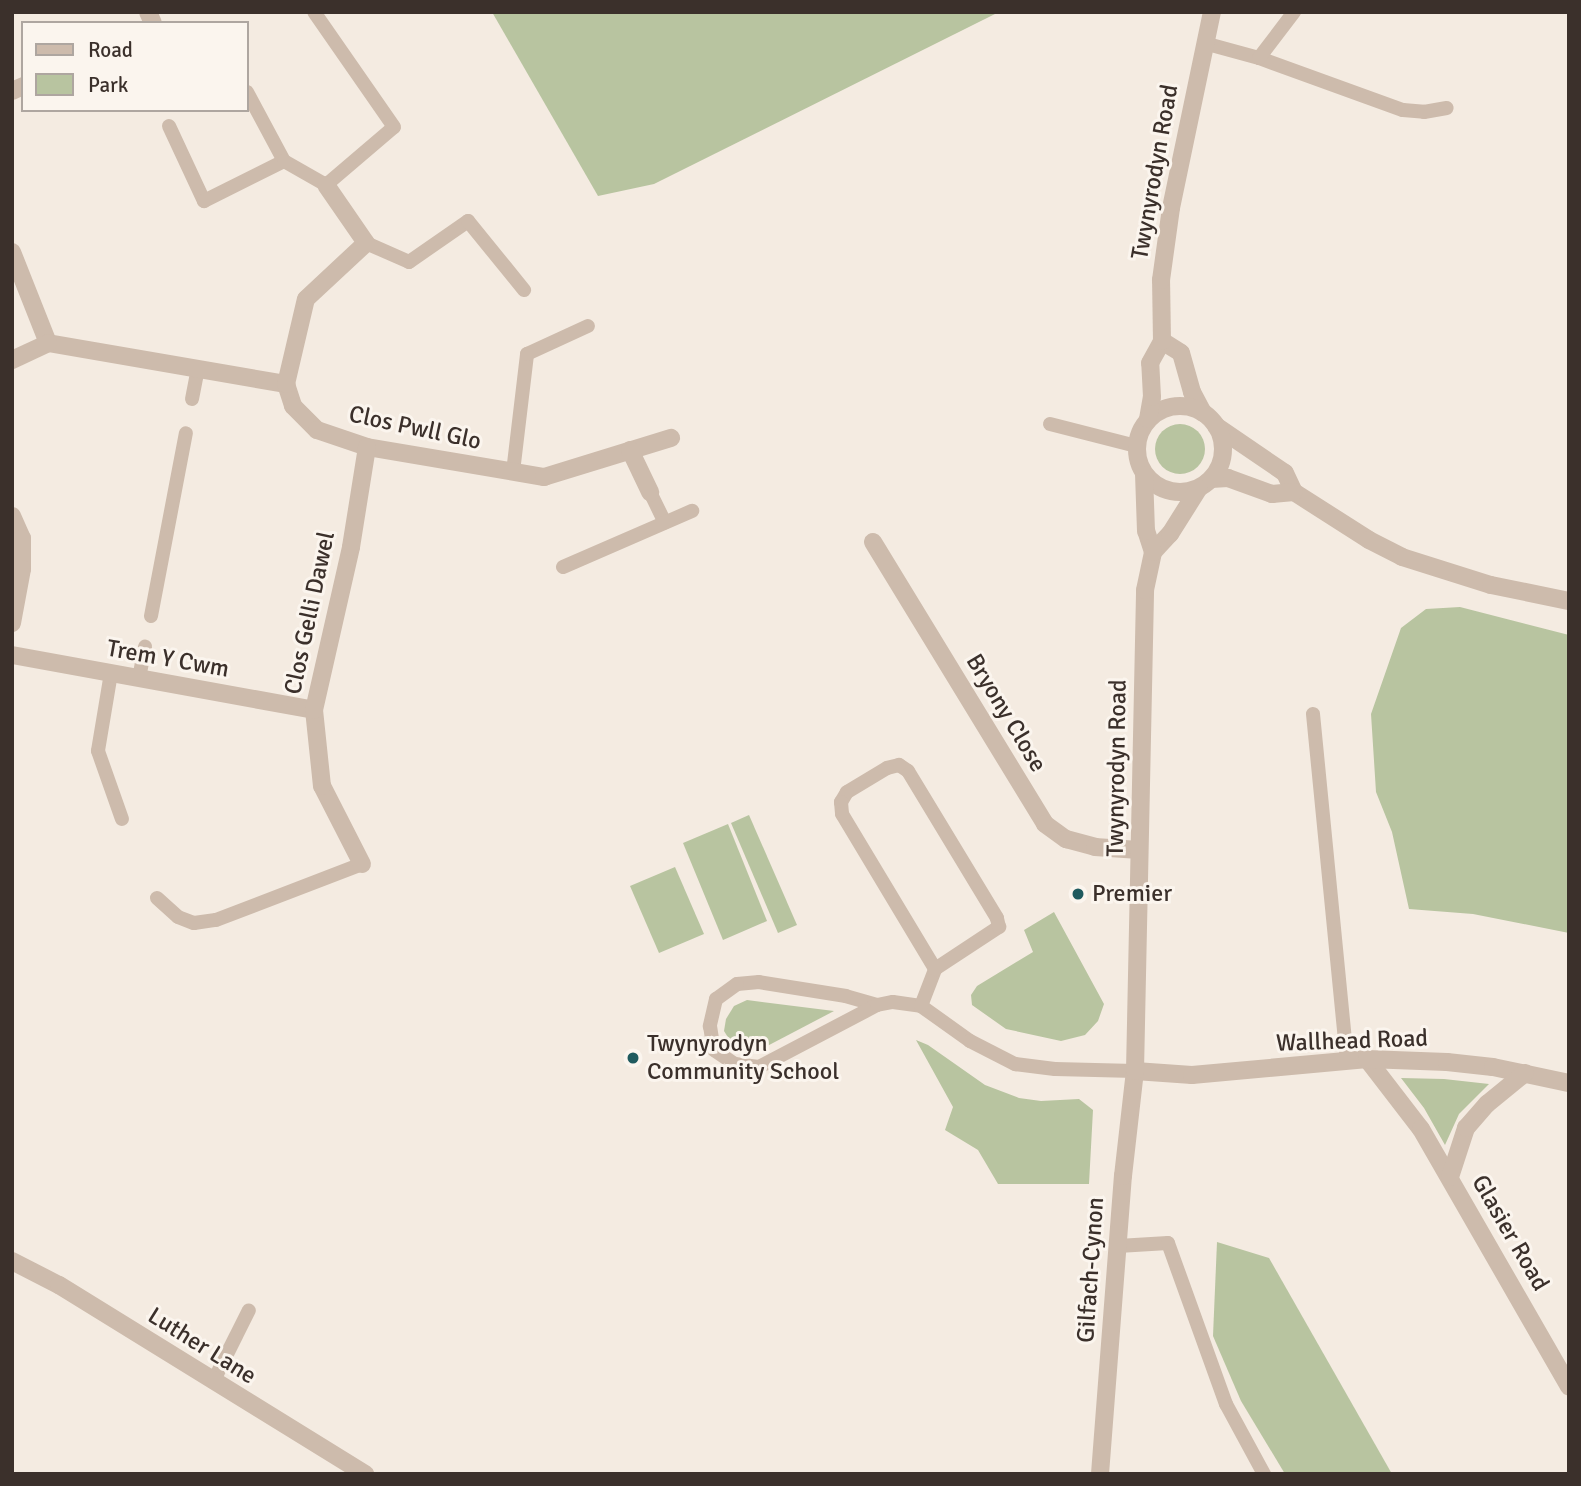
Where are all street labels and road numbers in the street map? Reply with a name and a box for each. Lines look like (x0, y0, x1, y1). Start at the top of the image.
street label: Twynyrodyn Road (1125, 82, 1185, 262)
street label: Clos Pwll Glo (346, 400, 484, 456)
street label: Clos Gelli Dawel (279, 529, 341, 697)
street label: Trem Y Cwm (105, 634, 231, 684)
street label: Bryony Close (960, 649, 1052, 777)
street label: Twynyrodyn Road (1101, 679, 1133, 857)
street label: Wallhead Road (1276, 1024, 1428, 1058)
street label: Glasier Road (1465, 1170, 1555, 1296)
street label: Gilfach-Cynon (1072, 1196, 1110, 1344)
street label: Luther Lane (143, 1301, 261, 1391)

